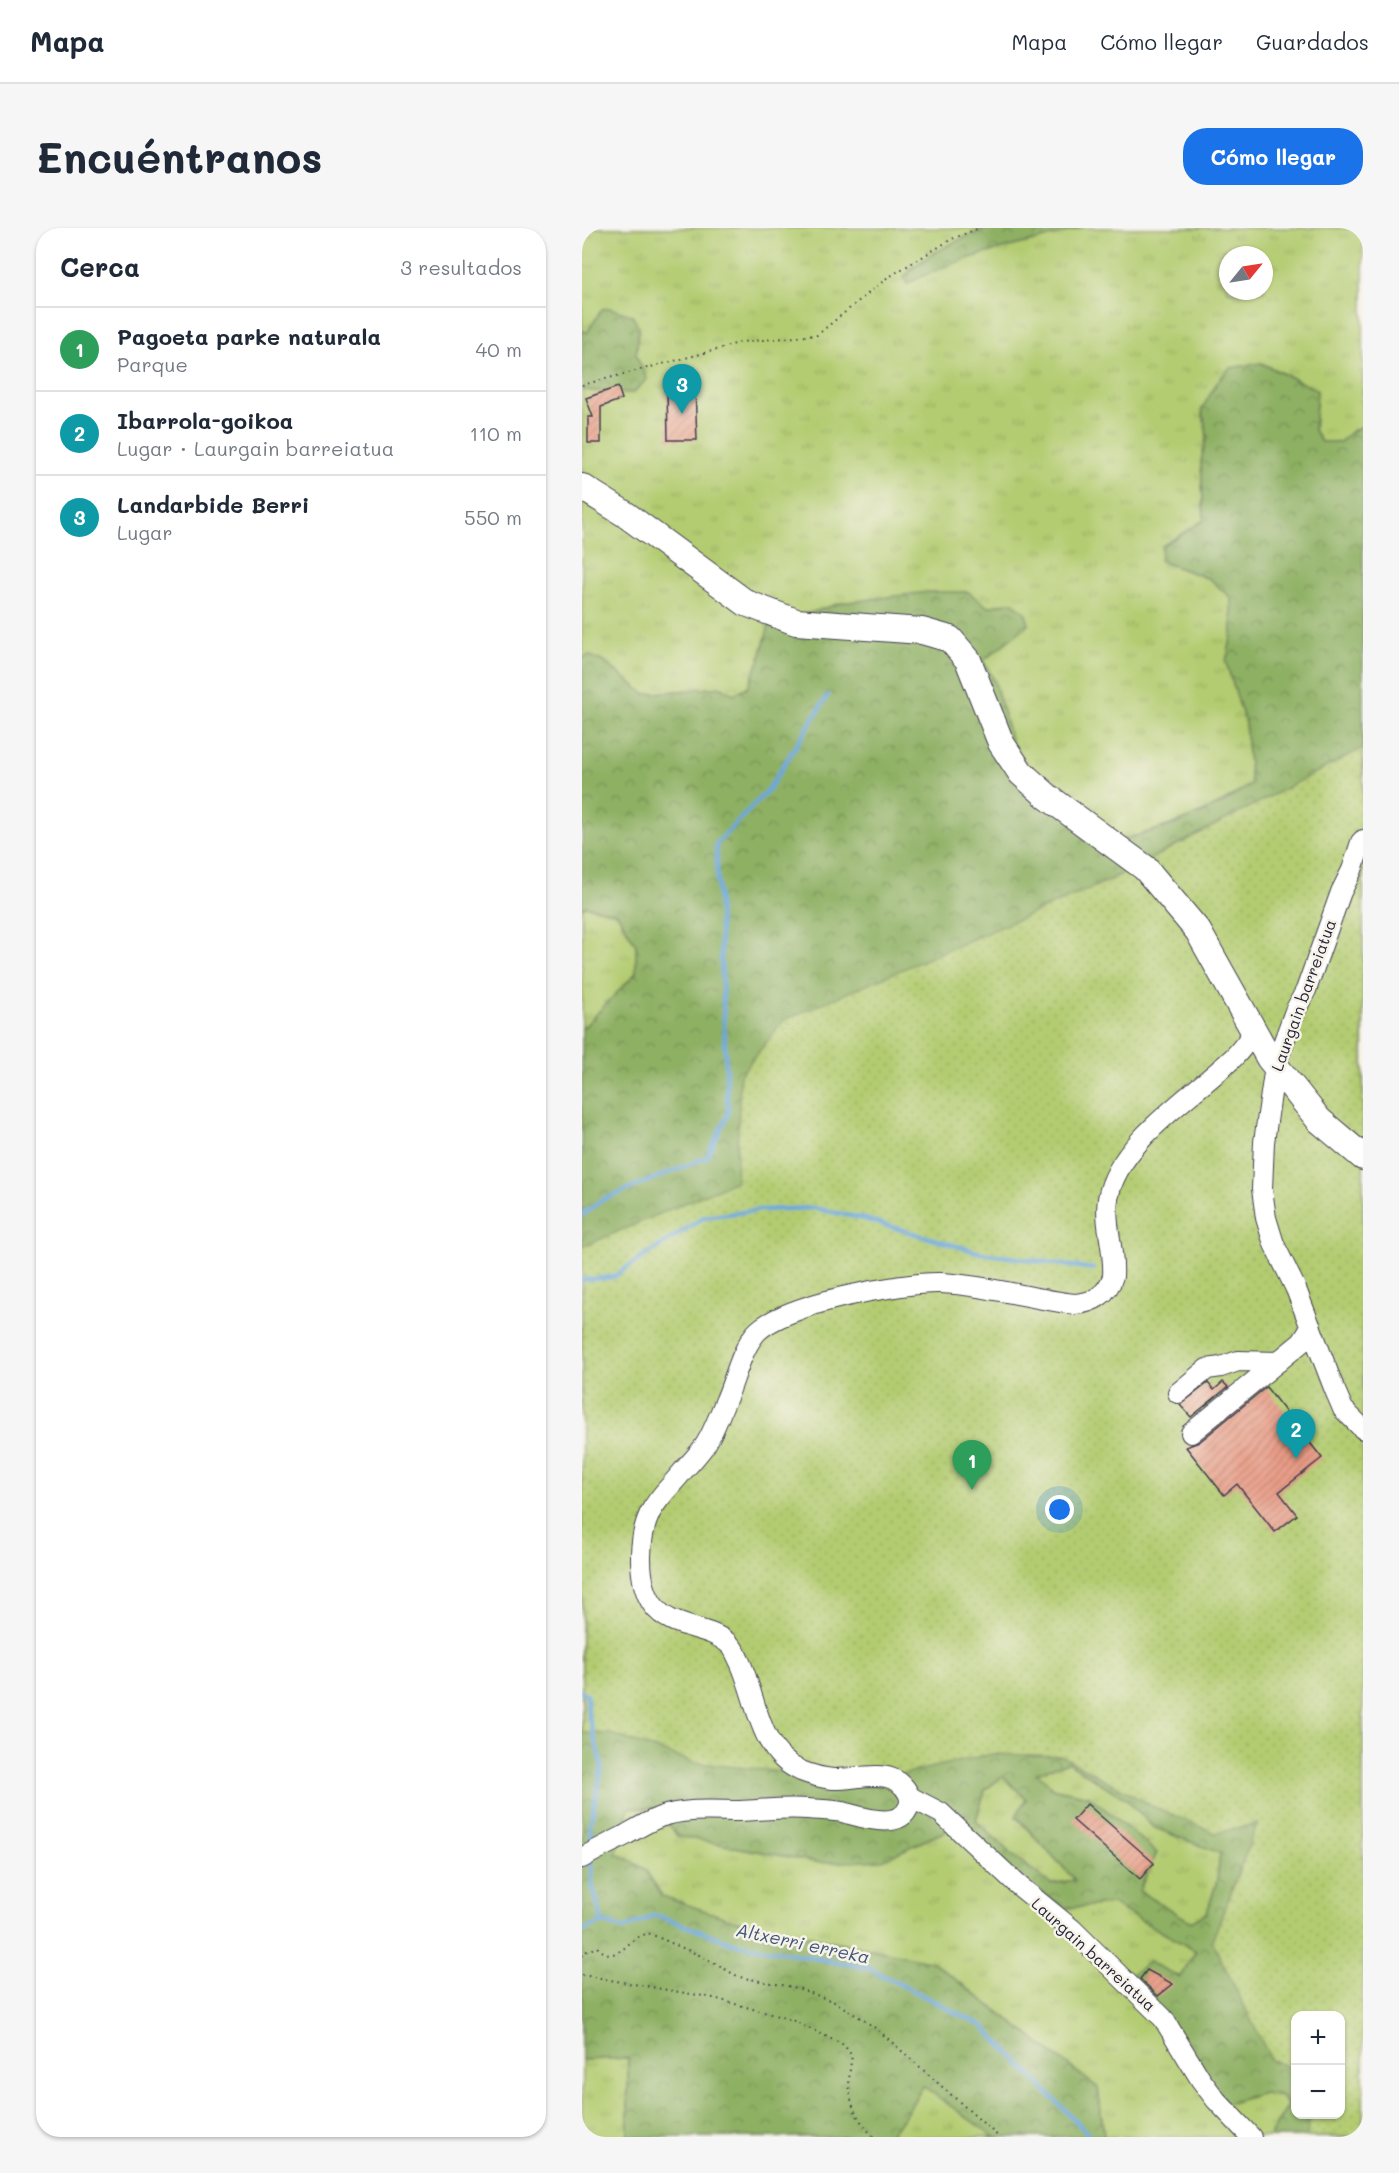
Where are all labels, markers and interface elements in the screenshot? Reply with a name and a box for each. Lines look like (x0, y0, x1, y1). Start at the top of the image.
text: Mapa (30, 23, 105, 59)
text: Mapa (1011, 28, 1067, 55)
text: Cómo llegar (1100, 28, 1223, 55)
text: Guardados (1256, 28, 1369, 55)
button: Cómo llegar (1183, 128, 1363, 185)
text: Encuéntranos (36, 129, 322, 184)
north arrow (1219, 246, 1273, 300)
text: Cerca (60, 250, 140, 284)
text: 3 resultados (400, 254, 522, 280)
text: Pagoeta parke naturala (117, 322, 381, 351)
text: 1 (75, 336, 84, 362)
text: 40 m (476, 336, 522, 362)
text: Parque (117, 351, 188, 377)
pin: 3 (662, 364, 702, 414)
text: Ibarrola-goikoa (117, 406, 293, 435)
text: 2 (74, 420, 85, 446)
text: 110 m (469, 420, 522, 446)
text: Lugar · Laurgain barreiatua (117, 435, 394, 461)
text: Landarbide Berri (117, 490, 309, 519)
text: 3 (74, 504, 86, 530)
text: 550 m (464, 504, 522, 530)
text: Lugar (117, 519, 173, 545)
street label: Laurgain barreiatua (1266, 916, 1340, 1074)
pin: 2 (1276, 1410, 1316, 1459)
pin: 1 (952, 1440, 992, 1490)
your location (1045, 1495, 1074, 1524)
street label: Laurgain barreiatua (1027, 1893, 1161, 2015)
water label: Altxerri erreka (734, 1917, 872, 1969)
map controls (1291, 2011, 1345, 2119)
button: + (1291, 2011, 1345, 2065)
button: − (1291, 2065, 1345, 2119)

